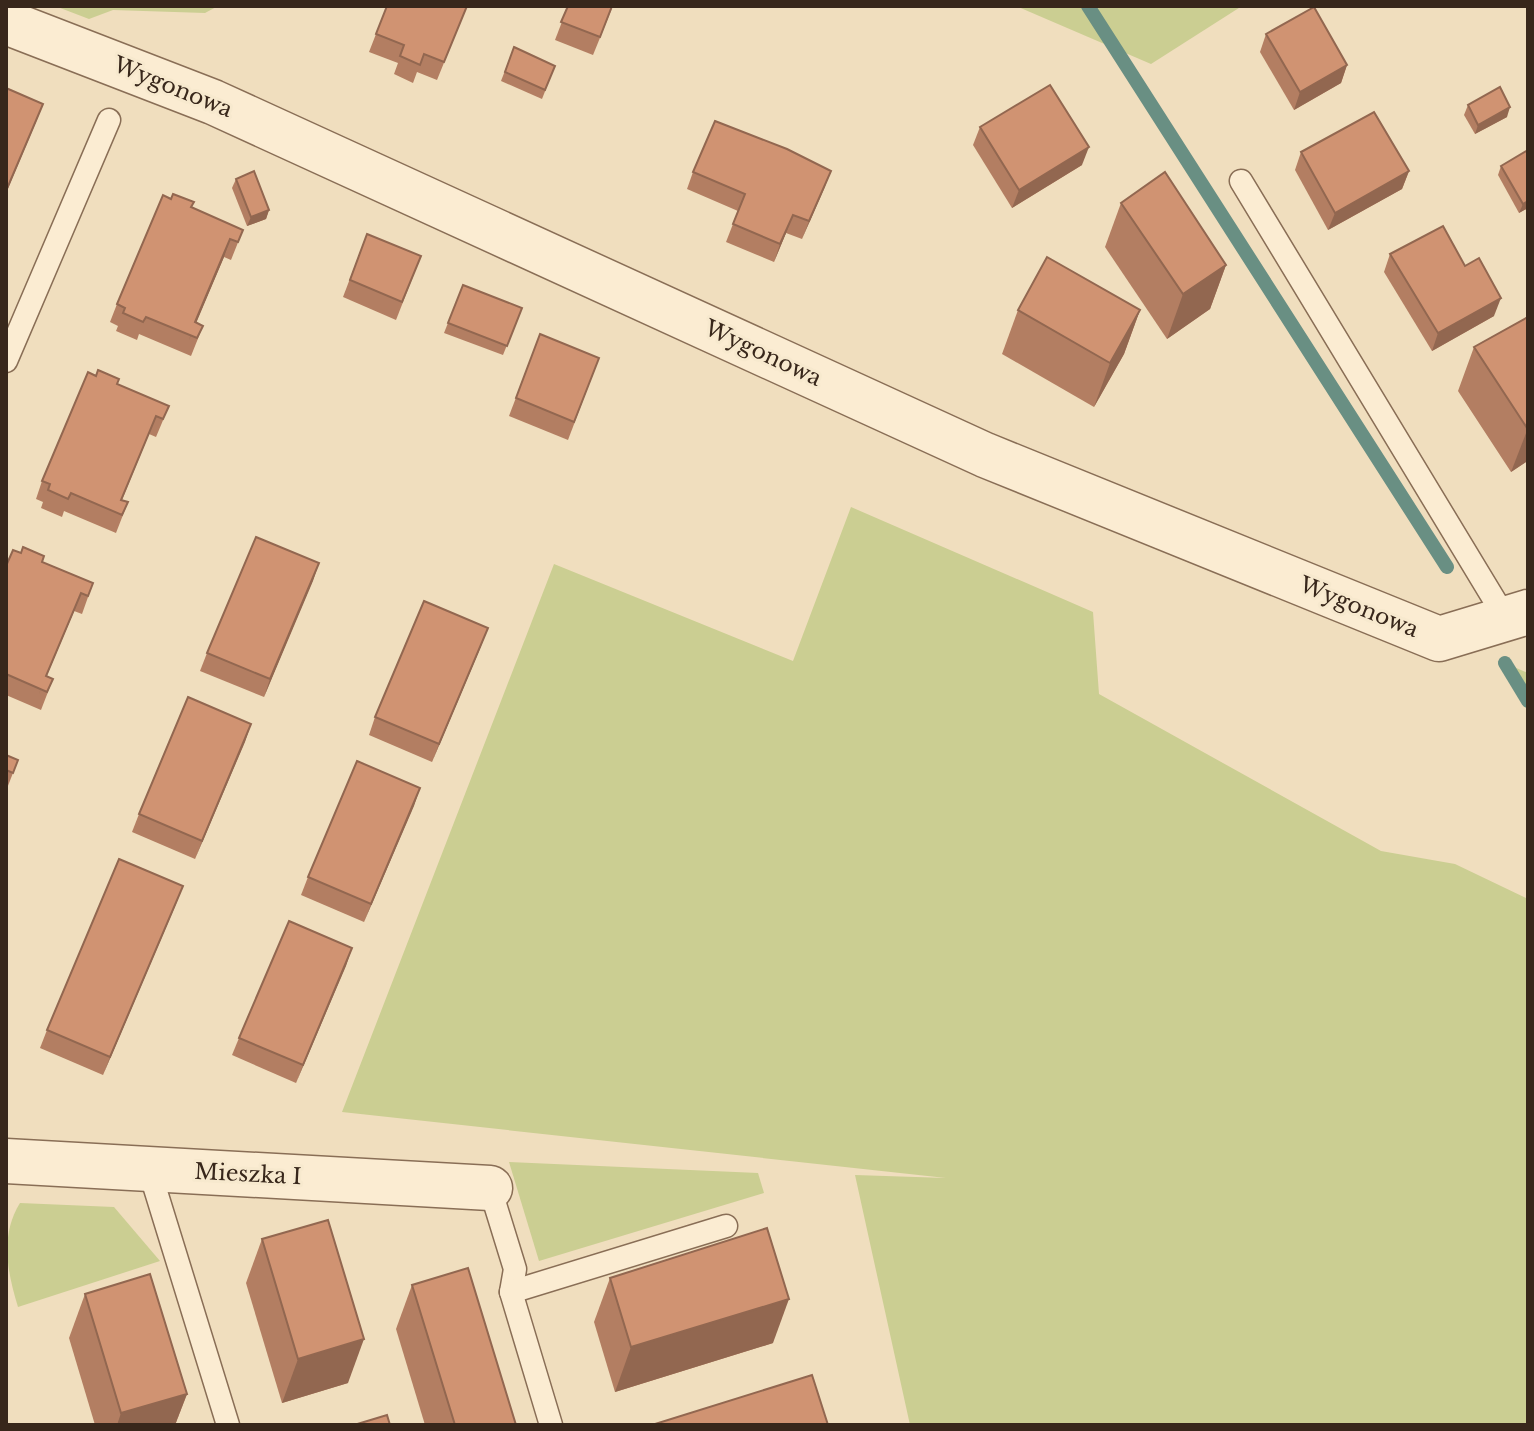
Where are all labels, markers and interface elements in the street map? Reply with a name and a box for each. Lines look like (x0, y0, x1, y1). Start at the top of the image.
street label: Wygonowa (109, 50, 237, 123)
street label: Wygonowa (699, 314, 827, 392)
street label: Wygonowa (1295, 570, 1423, 643)
street label: Mieszka I (194, 1158, 302, 1190)

